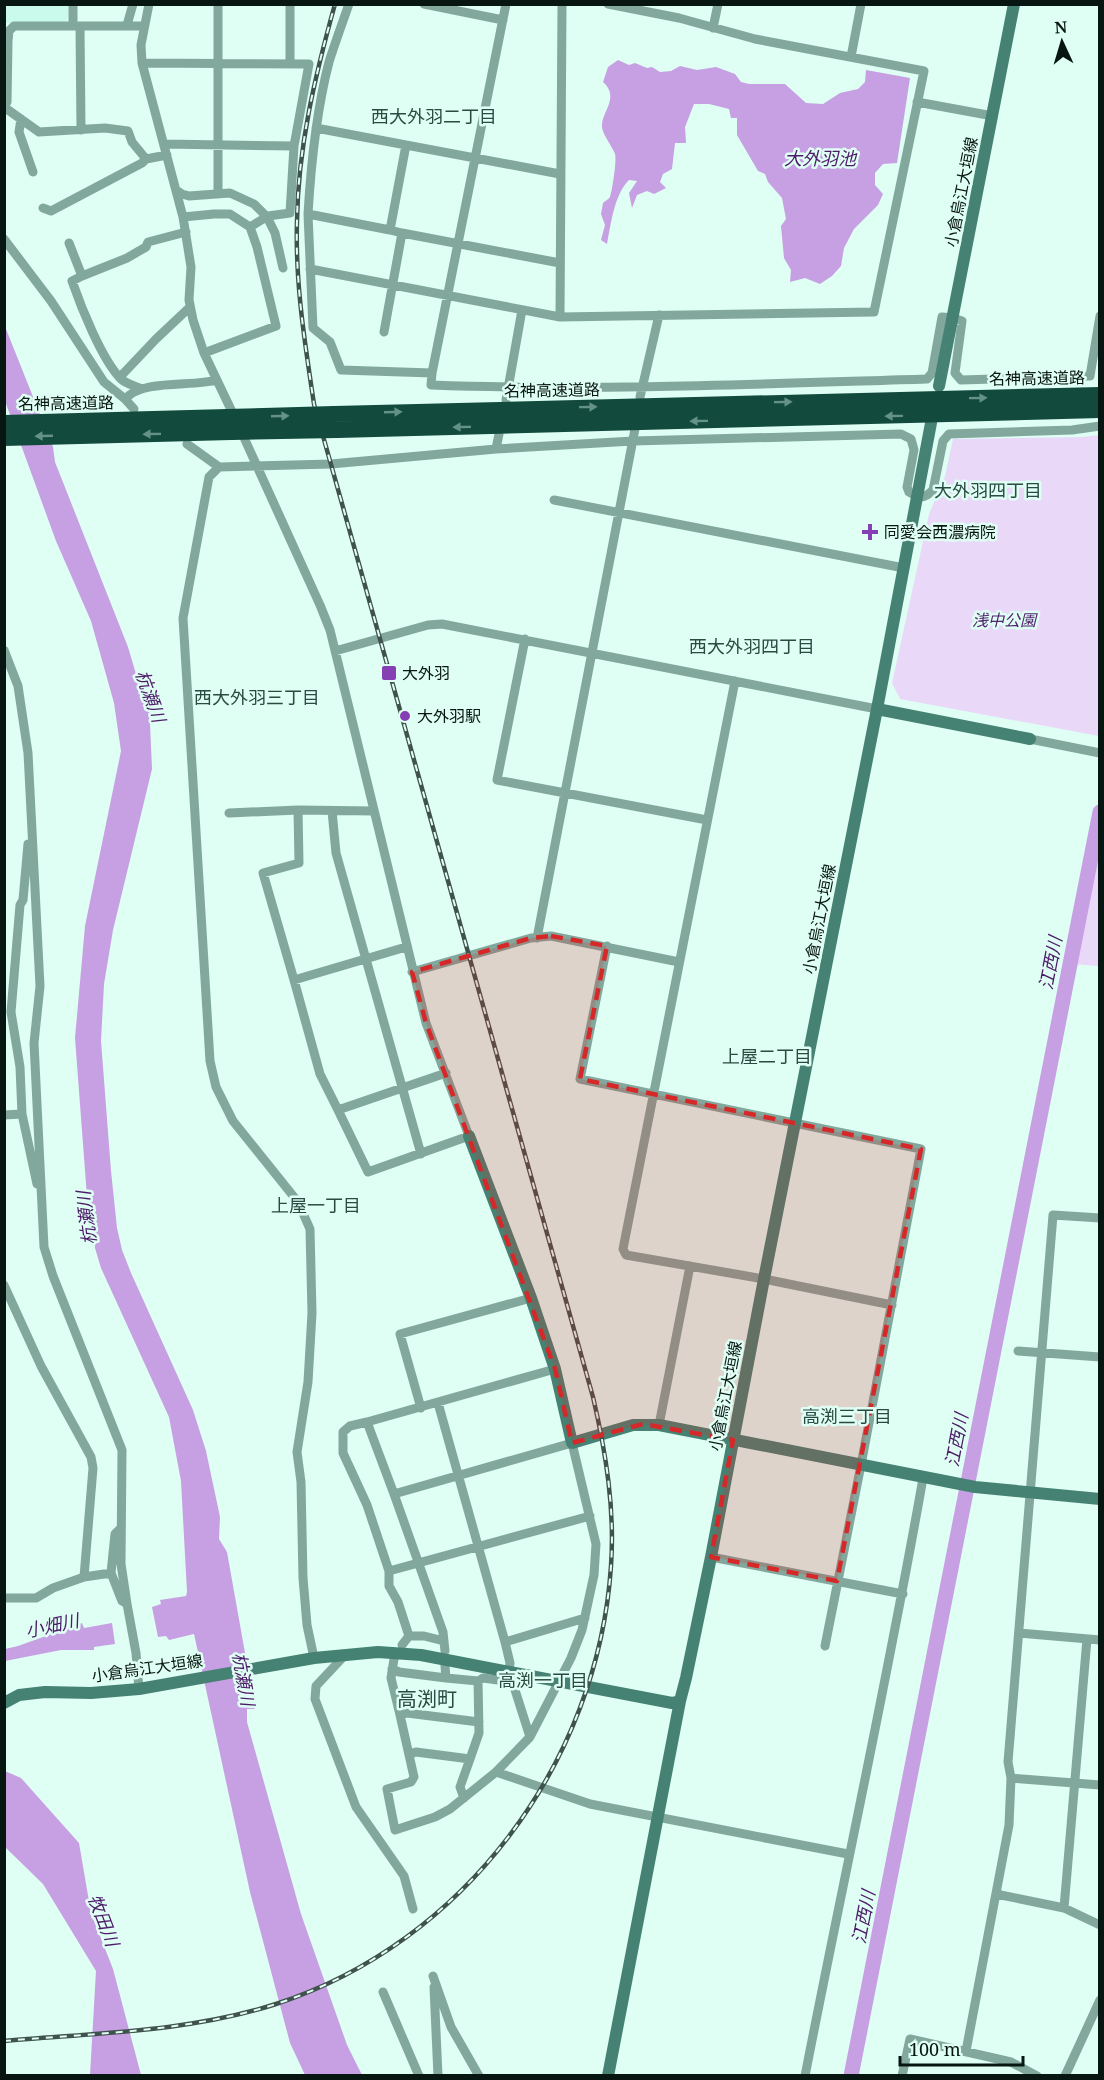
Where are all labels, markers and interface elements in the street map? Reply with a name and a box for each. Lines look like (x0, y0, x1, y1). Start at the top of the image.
north arrow (1032, 12, 1092, 72)
text: N (1054, 16, 1068, 38)
district label: 西大外羽二丁目 (371, 104, 497, 128)
street label: 小倉烏江大垣線 (940, 135, 982, 249)
water label: 大外羽池 (784, 146, 858, 170)
street label: 名神高速道路 (989, 366, 1085, 390)
street label: 名神高速道路 (504, 378, 600, 402)
street label: 名神高速道路 (18, 391, 114, 415)
one-way arrow (968, 393, 987, 403)
one-way arrow (773, 398, 792, 407)
one-way arrow (578, 402, 597, 412)
one-way arrow (383, 408, 402, 417)
one-way arrow (271, 411, 290, 420)
one-way arrow (885, 411, 904, 420)
one-way arrow (690, 416, 709, 425)
one-way arrow (453, 422, 472, 431)
one-way arrow (142, 429, 161, 438)
one-way arrow (35, 432, 54, 441)
district label: 大外羽四丁目 (934, 478, 1042, 502)
place label: 同愛会西濃病院 (884, 521, 996, 543)
marker: 同愛会西濃病院 (861, 523, 879, 541)
park label: 浅中公園 (972, 609, 1038, 631)
district label: 西大外羽四丁目 (689, 634, 815, 658)
place label: 大外羽 (402, 662, 450, 684)
marker: 大外羽 (380, 664, 398, 682)
water label: 杭瀬川 (130, 667, 172, 727)
district label: 西大外羽三丁目 (194, 685, 320, 709)
place label: 大外羽駅 (417, 705, 481, 727)
marker: 大外羽駅 (398, 709, 412, 723)
street label: 小倉烏江大垣線 (798, 862, 840, 976)
water label: 江西川 (1033, 932, 1067, 992)
district label: 上屋二丁目 (722, 1044, 812, 1068)
water label: 杭瀬川 (71, 1188, 101, 1246)
district label: 上屋一丁目 (271, 1193, 361, 1217)
street label: 小倉烏江大垣線 (704, 1339, 746, 1453)
district label: 高渕三丁目 (802, 1404, 892, 1428)
water label: 江西川 (939, 1409, 973, 1469)
water label: 小畑川 (23, 1607, 83, 1642)
street label: 小倉烏江大垣線 (90, 1649, 204, 1687)
water label: 杭瀬川 (227, 1650, 261, 1710)
district label: 高渕一丁目 (498, 1668, 588, 1692)
district label: 高渕町 (397, 1685, 457, 1712)
water label: 江西川 (846, 1886, 880, 1946)
water label: 牧田川 (83, 1890, 126, 1951)
scale bar (900, 2029, 1023, 2067)
text: 100 m (909, 2037, 961, 2061)

